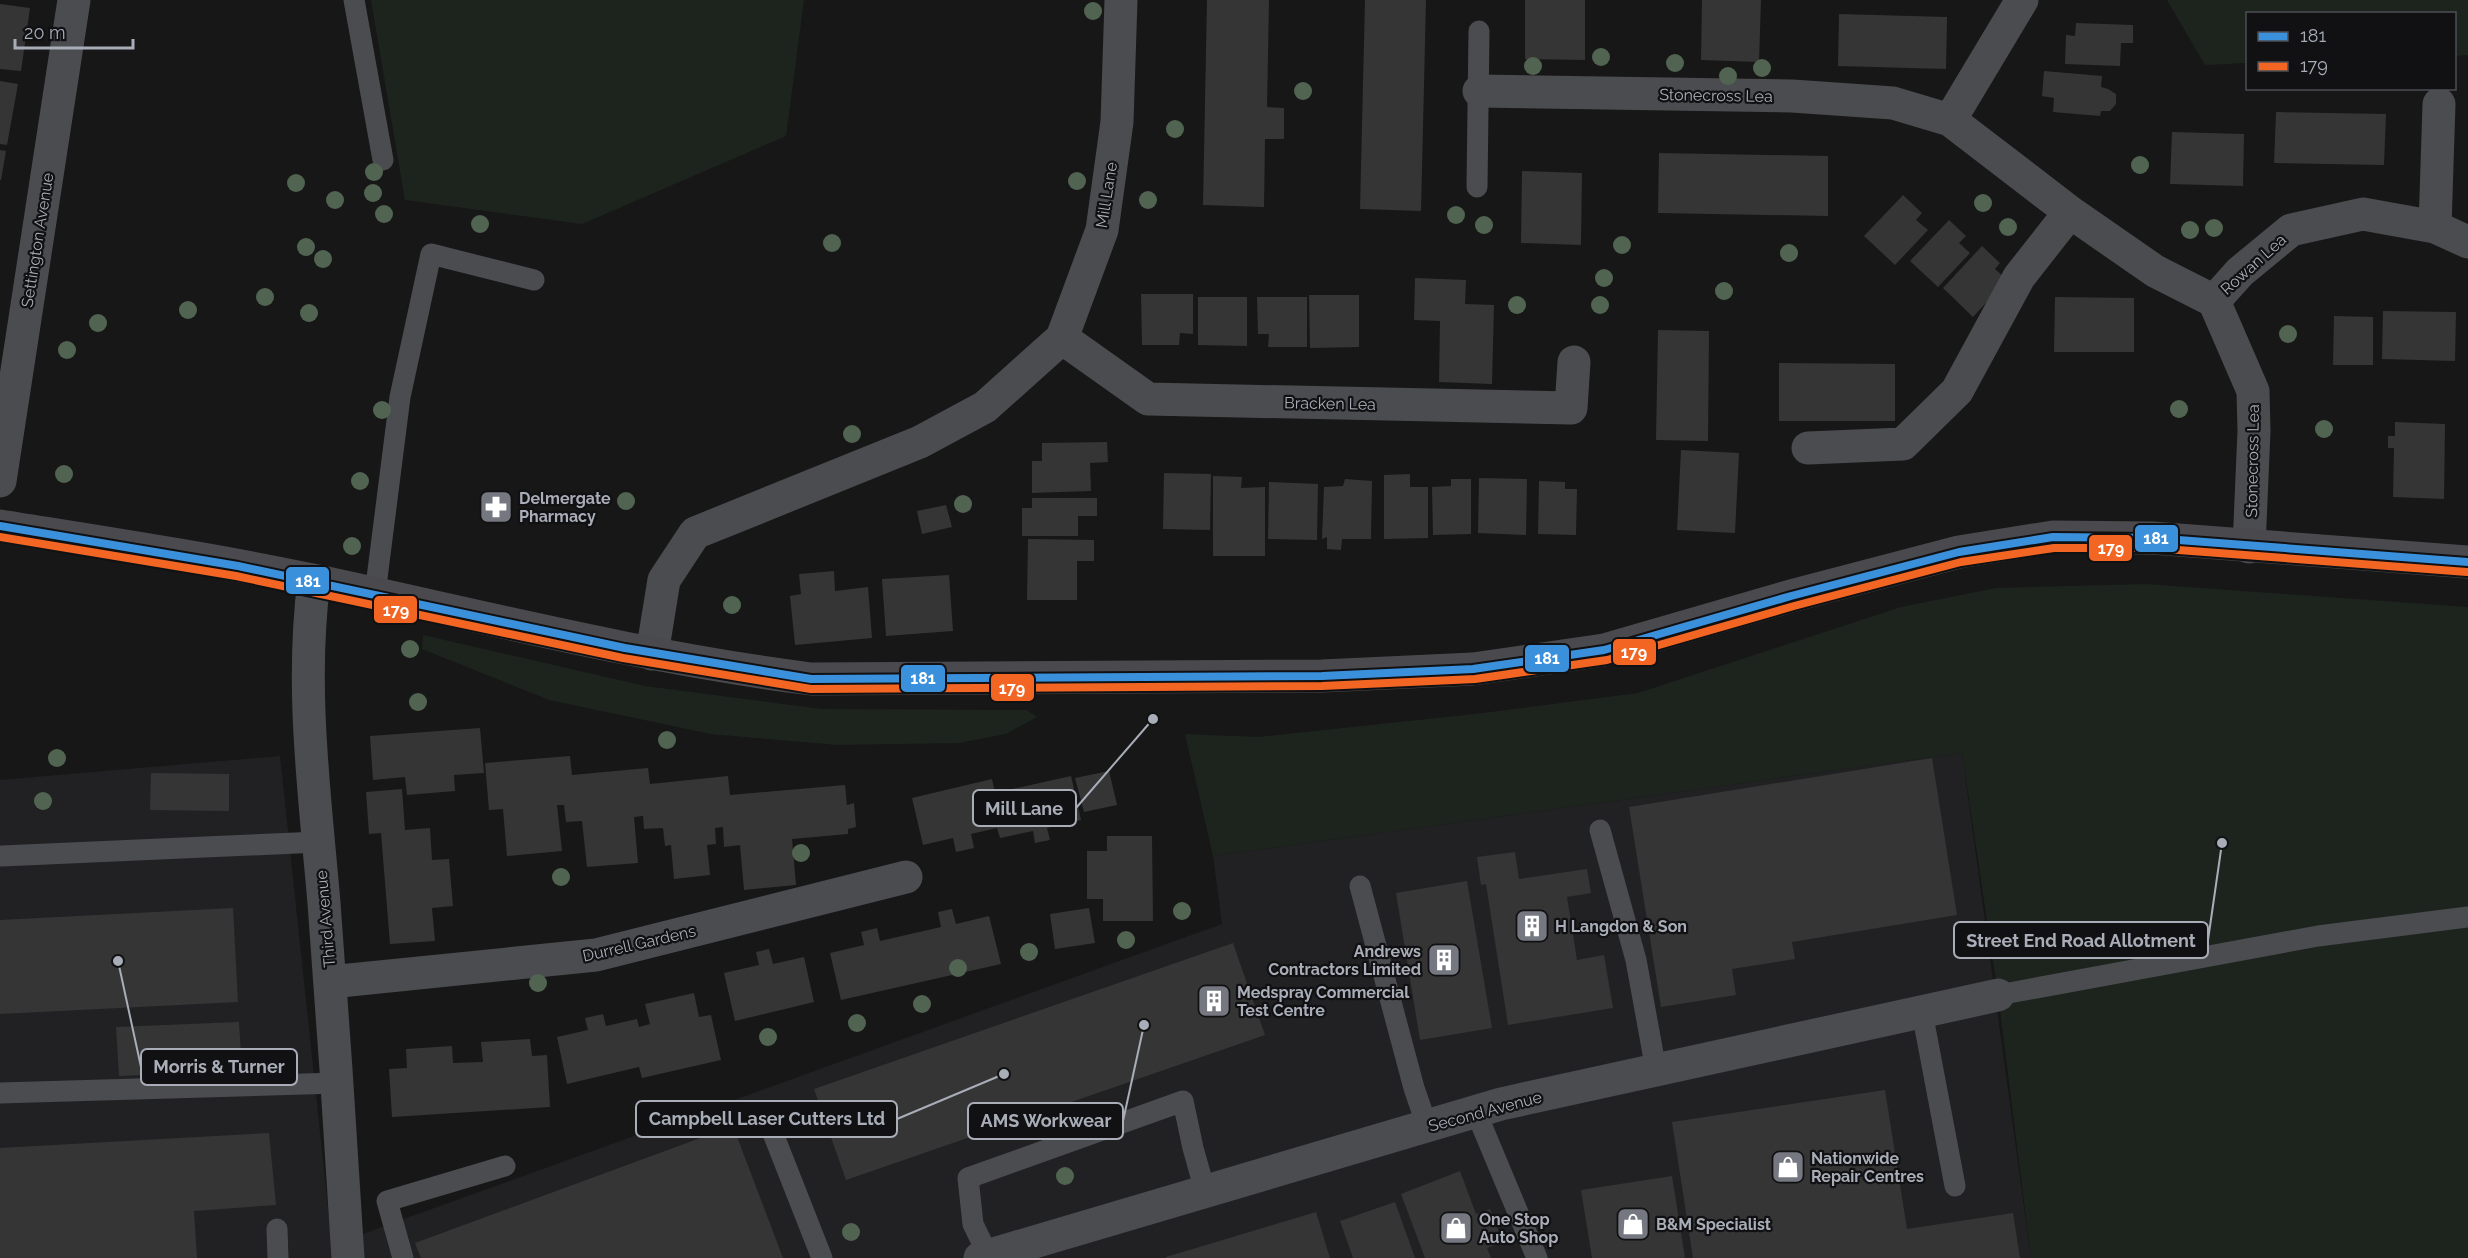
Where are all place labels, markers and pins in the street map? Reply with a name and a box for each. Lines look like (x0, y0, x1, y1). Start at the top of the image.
pharmacy icon: Delmergate Pharmacy (478, 489, 514, 525)
place label: Delmergate Pharmacy (519, 489, 611, 526)
callout: Mill Lane (973, 790, 1076, 826)
building icon: H Langdon & Son (1514, 908, 1550, 944)
place label: H Langdon & Son (1555, 917, 1687, 936)
callout: Street End Road Allotment (1954, 922, 2208, 958)
place label: Andrews Contractors Limited (1268, 942, 1421, 979)
building icon: Andrews Contractors Limited (1426, 942, 1462, 978)
building icon: Medspray Commercial Test Centre (1196, 983, 1232, 1019)
place label: Medspray Commercial Test Centre (1237, 983, 1410, 1020)
callout: Morris & Turner (141, 1049, 297, 1085)
callout: Campbell Laser Cutters Ltd (636, 1101, 897, 1137)
callout: AMS Workwear (968, 1103, 1123, 1139)
shop icon: Nationwide Repair Centres (1770, 1149, 1806, 1185)
place label: Nationwide Repair Centres (1811, 1149, 1924, 1186)
shop icon: B&M Specialist (1615, 1206, 1651, 1242)
shop icon: One Stop Auto Shop (1438, 1210, 1474, 1246)
place label: One Stop Auto Shop (1479, 1210, 1558, 1247)
place label: B&M Specialist (1656, 1215, 1771, 1234)

